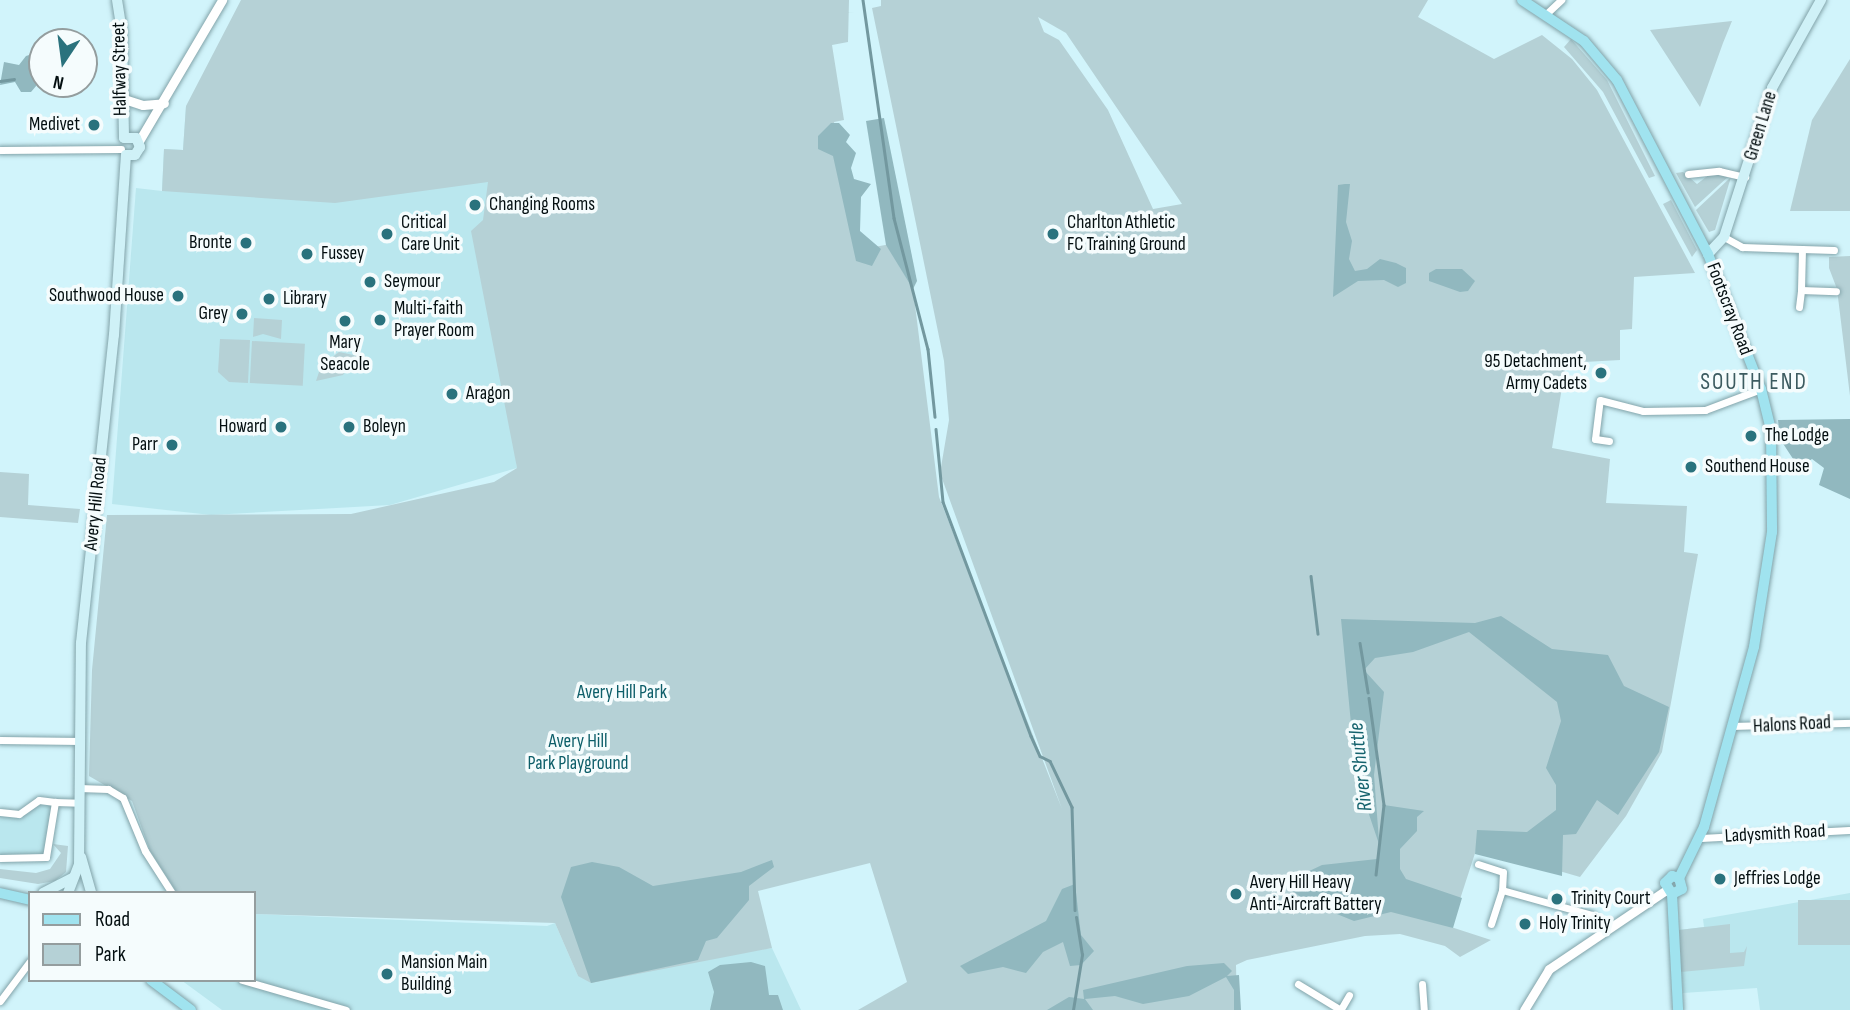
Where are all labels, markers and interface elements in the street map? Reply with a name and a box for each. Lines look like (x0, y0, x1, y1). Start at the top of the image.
street label: Halfway Street (108, 22, 132, 116)
north arrow (28, 28, 98, 98)
text: N (51, 70, 66, 94)
street label: Green Lane (1740, 89, 1782, 163)
place label: Medivet (29, 114, 80, 136)
marker: Medivet (86, 117, 102, 133)
place label: Changing Rooms (489, 194, 595, 216)
marker: Changing Rooms (467, 197, 483, 213)
place label: Critical Care Unit (401, 212, 460, 256)
place label: Charlton Athletic FC Training Ground (1067, 212, 1186, 256)
marker: Critical Care Unit (379, 226, 395, 242)
marker: Charlton Athletic FC Training Ground (1045, 226, 1061, 242)
place label: Bronte (189, 232, 232, 254)
marker: Bronte (238, 235, 254, 251)
place label: Fussey (321, 243, 364, 265)
marker: Fussey (299, 246, 315, 262)
street label: Footscray Road (1701, 260, 1757, 358)
place label: Seymour (384, 271, 440, 293)
marker: Seymour (362, 274, 378, 290)
place label: Southwood House (49, 285, 164, 307)
marker: Southwood House (170, 288, 186, 304)
place label: Library (283, 288, 327, 310)
marker: Library (261, 291, 277, 307)
place label: Multi-faith Prayer Room (394, 298, 474, 342)
place label: Grey (198, 303, 228, 325)
marker: Grey (234, 306, 250, 322)
marker: Multi-faith Prayer Room (372, 312, 388, 328)
marker: Mary Seacole (337, 313, 353, 329)
place label: Mary Seacole (320, 332, 370, 376)
place label: 95 Detachment, Army Cadets (1484, 351, 1587, 395)
marker: 95 Detachment, Army Cadets (1593, 365, 1609, 381)
district label: SOUTH END (1701, 368, 1807, 396)
place label: Aragon (466, 383, 510, 405)
marker: Aragon (444, 386, 460, 402)
place label: Howard (219, 416, 267, 438)
place label: Boleyn (363, 416, 406, 438)
marker: Howard (273, 419, 289, 435)
marker: Boleyn (341, 419, 357, 435)
place label: The Lodge (1765, 425, 1829, 447)
marker: The Lodge (1743, 428, 1759, 444)
place label: Parr (132, 434, 158, 456)
marker: Parr (164, 437, 180, 453)
street label: Avery Hill Road (80, 456, 112, 552)
place label: Southend House (1705, 456, 1810, 478)
marker: Southend House (1683, 459, 1699, 475)
park label: Avery Hill Park (577, 682, 667, 704)
street label: Halons Road (1752, 712, 1832, 738)
water label: River Shuttle (1344, 721, 1378, 813)
park label: Avery Hill Park Playground (527, 731, 629, 775)
street label: Ladysmith Road (1724, 820, 1826, 848)
place label: Jeffries Lodge (1734, 868, 1821, 890)
marker: Jeffries Lodge (1712, 871, 1728, 887)
place label: Avery Hill Heavy Anti-Aircraft Battery (1250, 872, 1382, 916)
marker: Avery Hill Heavy Anti-Aircraft Battery (1228, 886, 1244, 902)
place label: Trinity Court (1571, 888, 1650, 910)
legend (28, 891, 256, 982)
marker: Trinity Court (1549, 891, 1565, 907)
text: Road (95, 907, 130, 932)
place label: Holy Trinity (1539, 913, 1611, 935)
marker: Holy Trinity (1517, 916, 1533, 932)
text: Park (95, 942, 126, 967)
place label: Mansion Main Building (401, 952, 487, 996)
marker: Mansion Main Building (379, 966, 395, 982)

